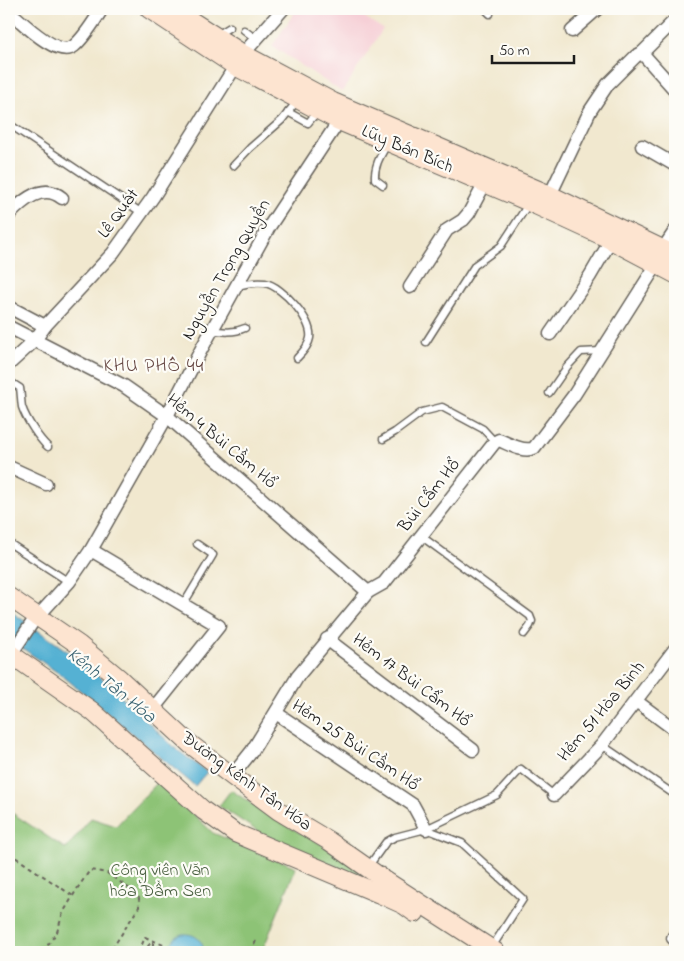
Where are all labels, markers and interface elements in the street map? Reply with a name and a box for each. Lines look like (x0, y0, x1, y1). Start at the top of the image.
scale bar (492, 32, 574, 64)
text: 50 m (499, 40, 530, 62)
street label: Lũy Bán Bích (357, 119, 457, 181)
street label: Lê Quát (92, 184, 146, 244)
street label: Nguyễn Trọng Quyền (176, 195, 279, 346)
district label: KHU PHỐ 44 (104, 353, 204, 380)
street label: Hẻm 4 Bùi Cầm Hổ (160, 388, 282, 496)
street label: Bùi Cẩm Hổ (392, 453, 467, 539)
street label: Hẻm 17 Bùi Cẩm Hổ (346, 628, 476, 734)
water label: Kênh Tân Hóa (61, 642, 162, 731)
street label: Hẻm 51 Hòa Bình (552, 656, 652, 768)
street label: Hẻm 25 Bùi Cầm Hổ (286, 694, 424, 798)
street label: Đường Kênh Tân Hóa (174, 725, 317, 839)
park label: Công viên Văn hóa Đầm Sen (109, 858, 211, 905)

